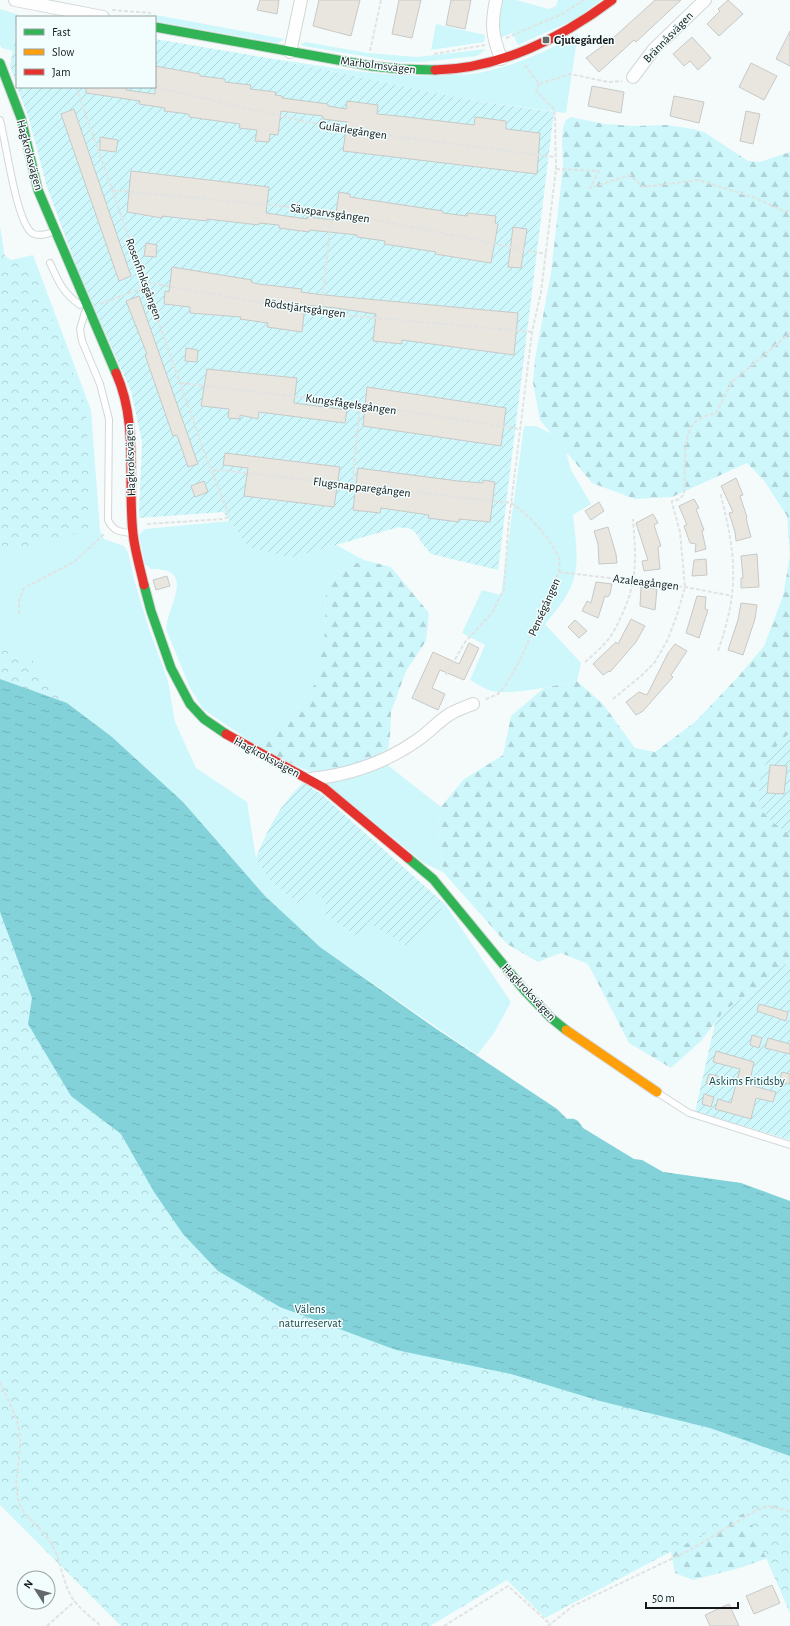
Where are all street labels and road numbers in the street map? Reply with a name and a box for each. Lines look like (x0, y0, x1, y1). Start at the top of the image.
street label: Brännåsvägen (641, 9, 695, 65)
street label: Marholmsvägen (340, 54, 416, 76)
street label: Hagkroksvägen (15, 118, 45, 192)
street label: Gulärlegången (318, 119, 388, 141)
street label: Sävsparvsgången (289, 201, 371, 225)
street label: Rosenfinksgången (124, 237, 164, 321)
street label: Rödstjärtsgången (263, 296, 347, 321)
street label: Kungsfågelsgången (305, 392, 397, 416)
street label: Hagkroksvägen (123, 424, 137, 496)
street label: Flugsnapparegången (313, 475, 411, 499)
street label: Azaleagången (612, 572, 680, 592)
street label: Penségången (526, 576, 562, 638)
street label: Hagkroksvägen (232, 735, 302, 779)
street label: Hagkroksvägen (500, 961, 558, 1023)

